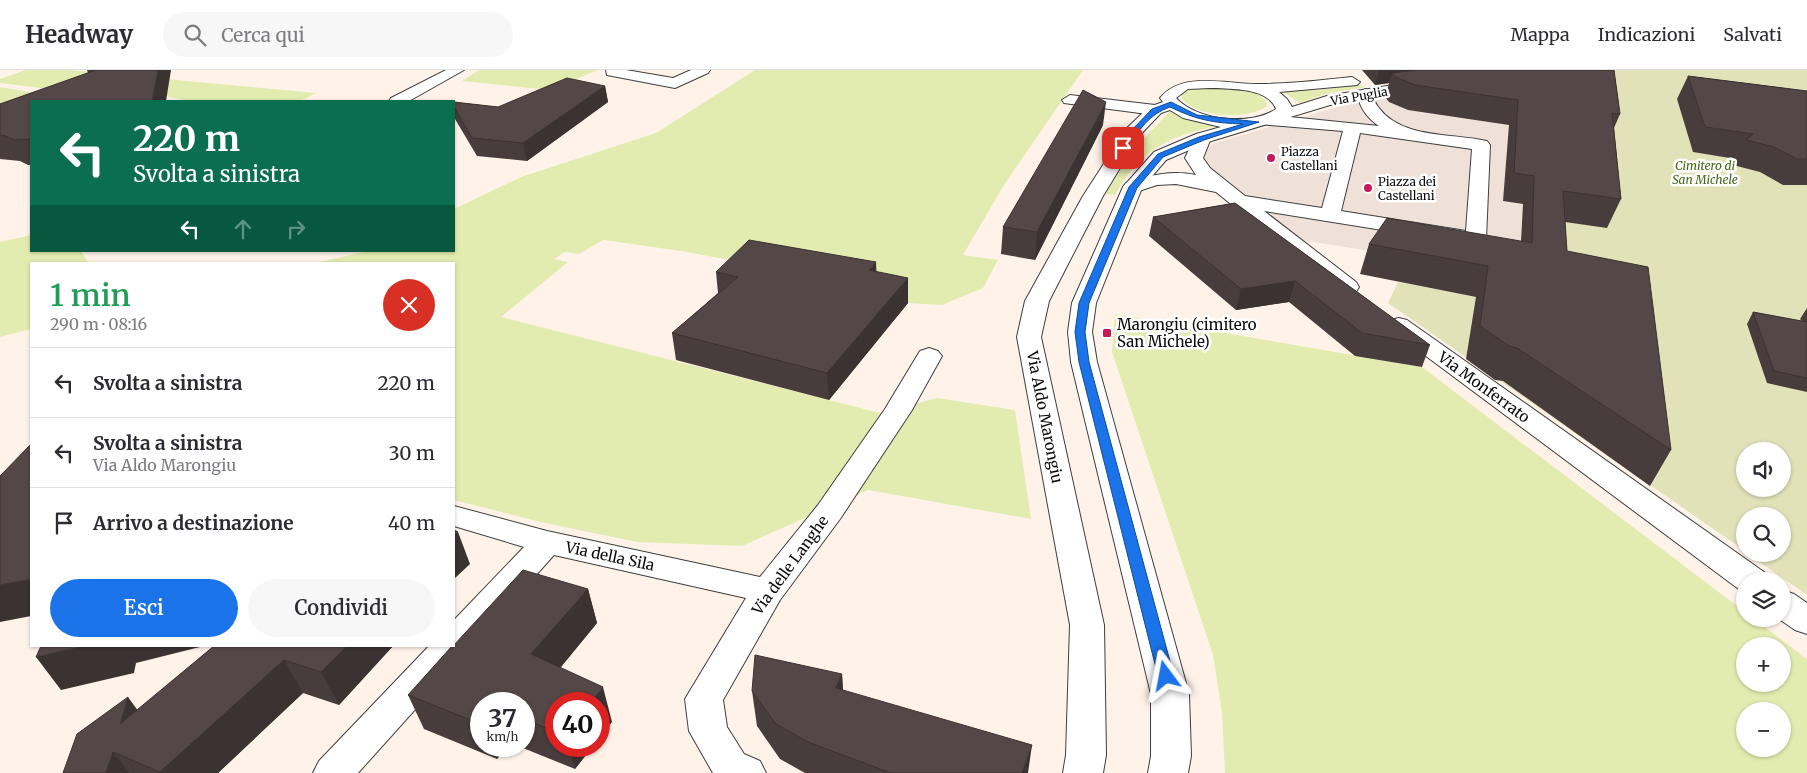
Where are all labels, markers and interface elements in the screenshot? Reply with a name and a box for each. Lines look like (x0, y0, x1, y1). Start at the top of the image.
search box (163, 12, 513, 57)
text: Headway (25, 19, 133, 50)
icon: search (181, 21, 209, 49)
text: Cerca qui (221, 23, 305, 47)
text: Mappa (1510, 23, 1570, 46)
text: Indicazioni (1598, 23, 1695, 46)
text: Salvati (1723, 23, 1782, 46)
street label: Via Puglia (1328, 84, 1389, 109)
text: 220 m (133, 117, 240, 161)
icon: left (50, 120, 115, 185)
pin (1102, 127, 1144, 169)
icon: arrive (1109, 134, 1137, 162)
place label: Piazza Castellani (1281, 144, 1338, 173)
marker: Piazza Castellani (1265, 152, 1277, 164)
park label: Cimitero di San Michele (1672, 158, 1738, 187)
text: Svolta a sinistra (133, 160, 300, 188)
place label: Piazza dei Castellani (1378, 174, 1436, 203)
marker: Piazza dei Castellani (1362, 182, 1374, 194)
icon: left (176, 215, 204, 243)
icon: ahead (229, 215, 257, 243)
icon: right (282, 215, 310, 243)
text: 1 min (50, 276, 131, 314)
button: close (383, 279, 435, 331)
text: 290 m · 08:16 (50, 314, 147, 334)
place label: Marongiu (cimitero San Michele) (1117, 315, 1257, 351)
marker: Marongiu (cimitero San Michele) (1101, 327, 1113, 339)
street label: Via Monferrato (1434, 347, 1534, 427)
street label: Via Aldo Marongiu (1023, 348, 1067, 485)
icon: left (50, 369, 78, 397)
text: Svolta a sinistra (93, 371, 242, 395)
text: 220 m (378, 371, 435, 395)
text: Svolta a sinistra (93, 431, 242, 455)
icon: left (50, 439, 78, 467)
text: 30 m (389, 441, 435, 465)
map controls (1736, 442, 1791, 757)
button: sound (1736, 442, 1791, 497)
text: Via Aldo Marongiu (93, 455, 236, 475)
button: search (1736, 507, 1791, 562)
icon: arrive (50, 509, 78, 537)
text: Arrivo a destinazione (93, 511, 293, 535)
text: 40 m (388, 511, 435, 535)
street label: Via delle Langhe (747, 511, 833, 619)
street label: Via della Sila (563, 537, 656, 575)
button: layers (1736, 572, 1791, 627)
button: Esci (50, 579, 238, 637)
button: Condividi (248, 579, 435, 637)
button: + (1736, 637, 1791, 692)
position arrow (1139, 649, 1191, 701)
speed limit sign: 40 (545, 692, 610, 757)
text: 37 (488, 702, 517, 734)
button: − (1736, 702, 1791, 757)
text: km/h (487, 729, 518, 744)

